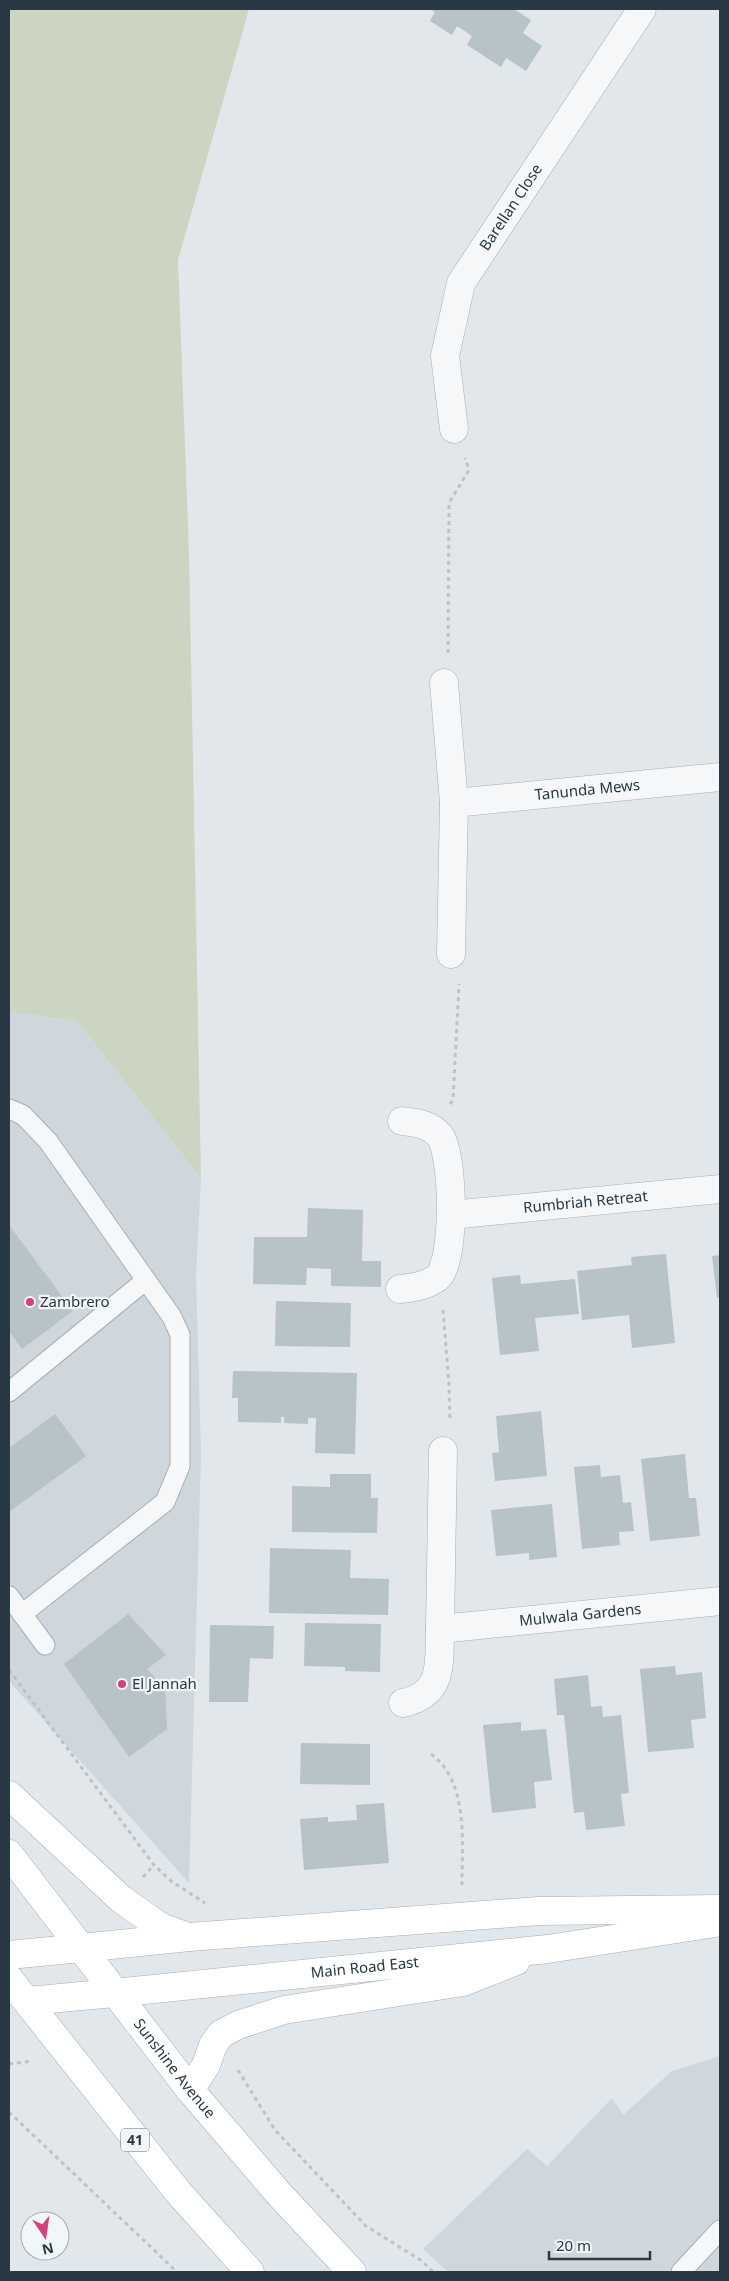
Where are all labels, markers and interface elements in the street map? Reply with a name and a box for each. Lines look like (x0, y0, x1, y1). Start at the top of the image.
street label: Barellan Close (474, 160, 546, 254)
street label: Tanunda Mews (534, 774, 641, 804)
street label: Rumbriah Retreat (522, 1185, 649, 1217)
place label: Zambrero (40, 1291, 110, 1311)
marker: Zambrero (24, 1296, 36, 1308)
street label: Mulwala Gardens (518, 1598, 642, 1630)
place label: El Jannah (132, 1673, 197, 1693)
marker: El Jannah (116, 1678, 128, 1690)
street label: Main Road East (310, 1951, 420, 1982)
street label: Sunshine Avenue (130, 2014, 221, 2122)
road number: 41 (121, 2128, 149, 2152)
north arrow (20, 2211, 70, 2261)
scale bar (549, 2228, 650, 2260)
text: 20 m (556, 2235, 591, 2255)
text: N (40, 2239, 56, 2260)

